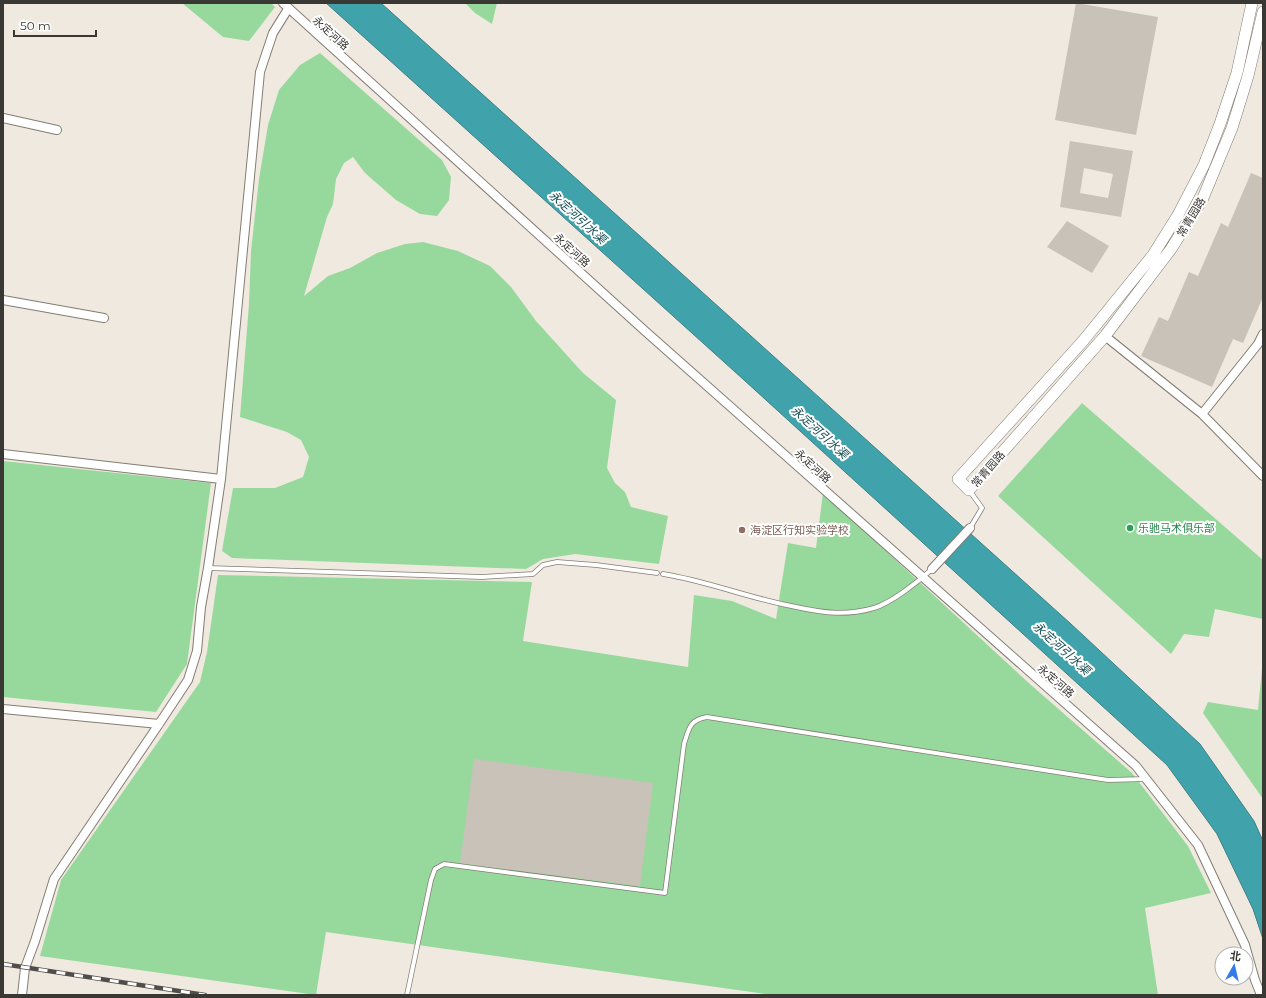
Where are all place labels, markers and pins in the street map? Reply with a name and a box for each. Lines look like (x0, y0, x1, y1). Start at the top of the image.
place label: 乐驰马术俱乐部 (1138, 521, 1215, 535)
place label: 海淀区行知实验学校 (750, 523, 849, 537)
marker: 乐驰马术俱乐部 (1125, 523, 1135, 533)
marker: 海淀区行知实验学校 (737, 525, 747, 535)

